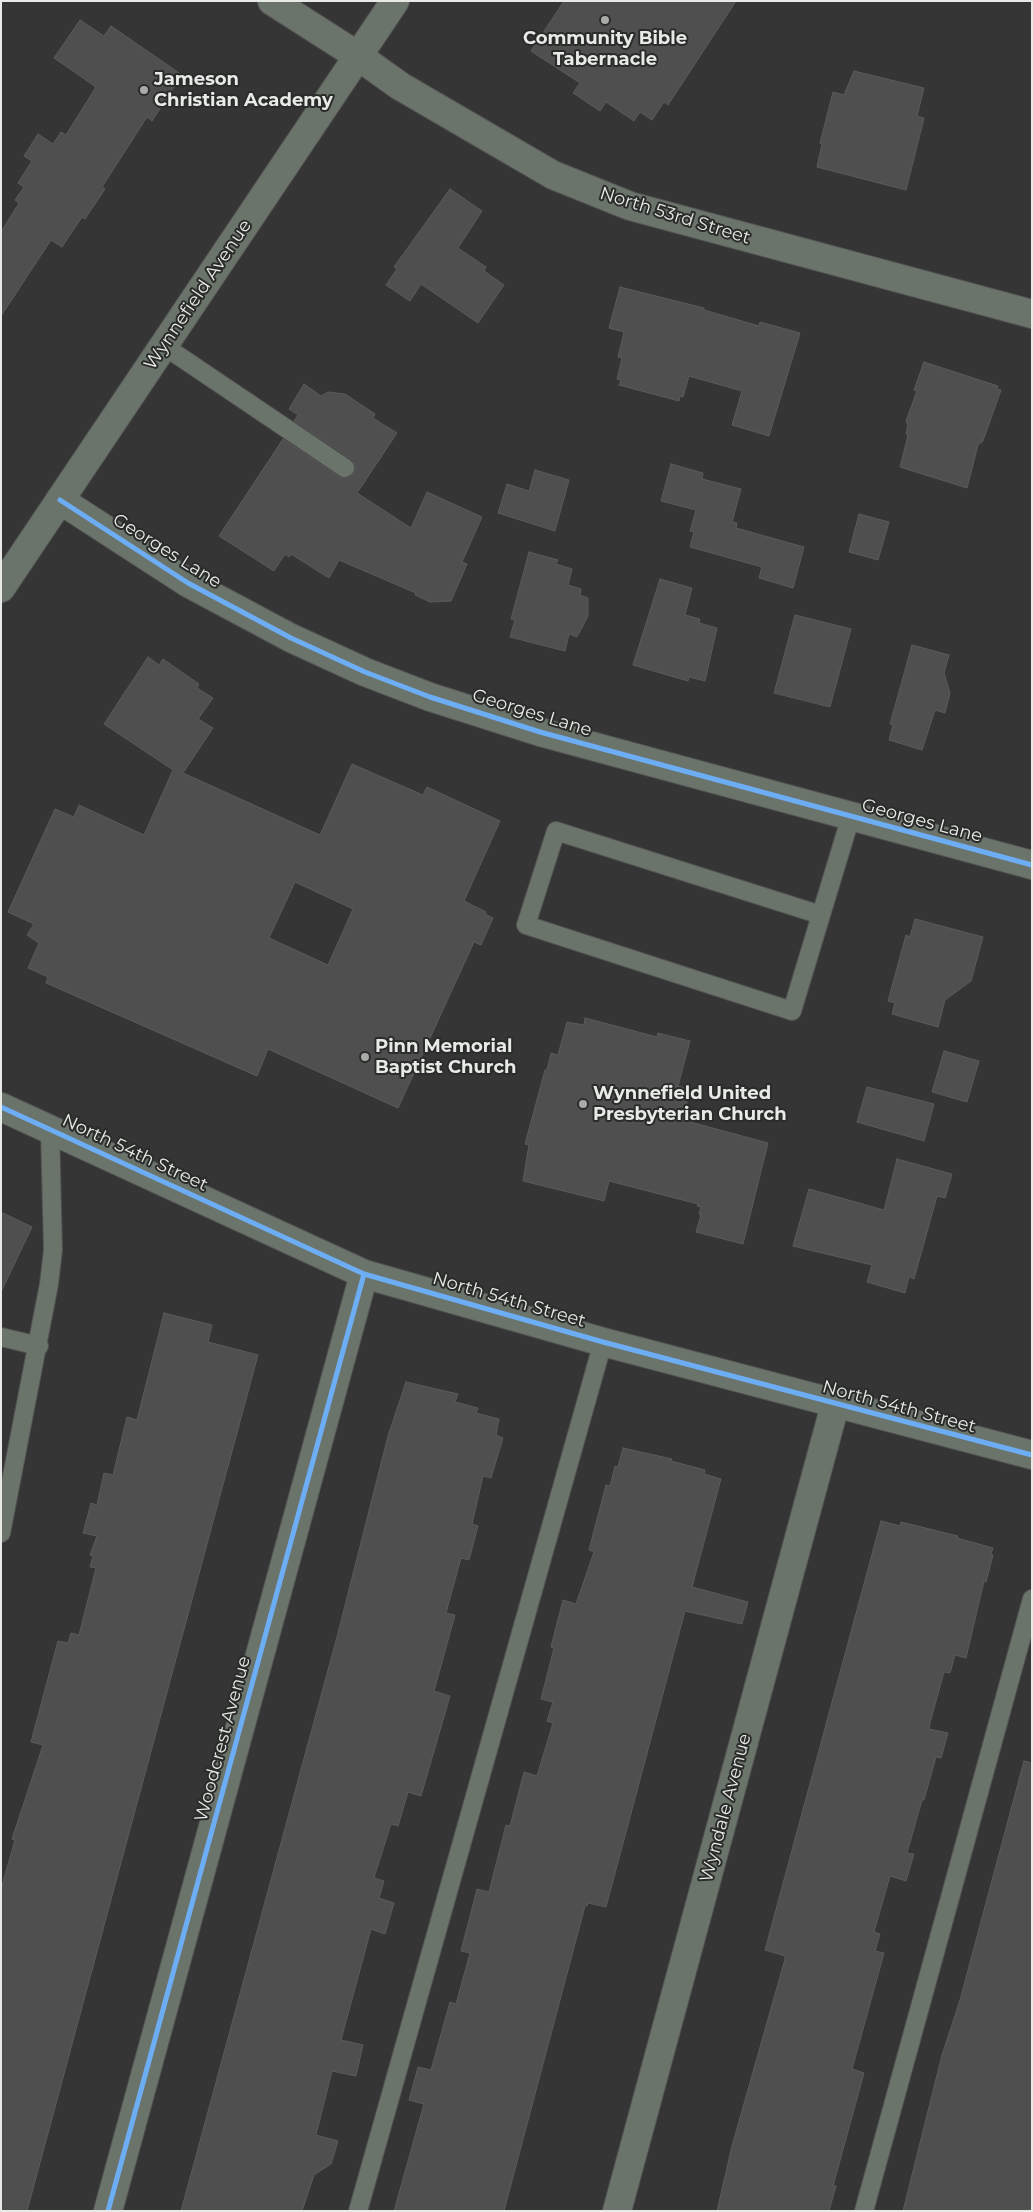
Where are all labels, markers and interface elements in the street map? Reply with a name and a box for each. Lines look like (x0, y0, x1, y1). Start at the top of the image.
marker: Community Bible Tabernacle (599, 14, 611, 26)
place label: Community Bible Tabernacle (523, 28, 687, 70)
place label: Jameson Christian Academy (154, 69, 333, 112)
marker: Jameson Christian Academy (138, 84, 150, 96)
street label: North 53rd Street (597, 183, 753, 249)
street label: Wynnefield Avenue (140, 216, 256, 374)
street label: Georges Lane (109, 509, 225, 593)
street label: Georges Lane (470, 685, 594, 741)
street label: Georges Lane (859, 795, 985, 847)
place label: Pinn Memorial Baptist Church (375, 1036, 516, 1078)
marker: Pinn Memorial Baptist Church (359, 1051, 371, 1063)
place label: Wynnefield United Presbyterian Church (593, 1083, 787, 1126)
marker: Wynnefield United Presbyterian Church (577, 1098, 589, 1110)
street label: North 54th Street (59, 1110, 211, 1196)
street label: North 54th Street (430, 1268, 588, 1332)
street label: North 54th Street (820, 1376, 978, 1438)
street label: Woodcrest Avenue (191, 1654, 255, 1824)
street label: Wyndale Avenue (696, 1731, 756, 1885)

